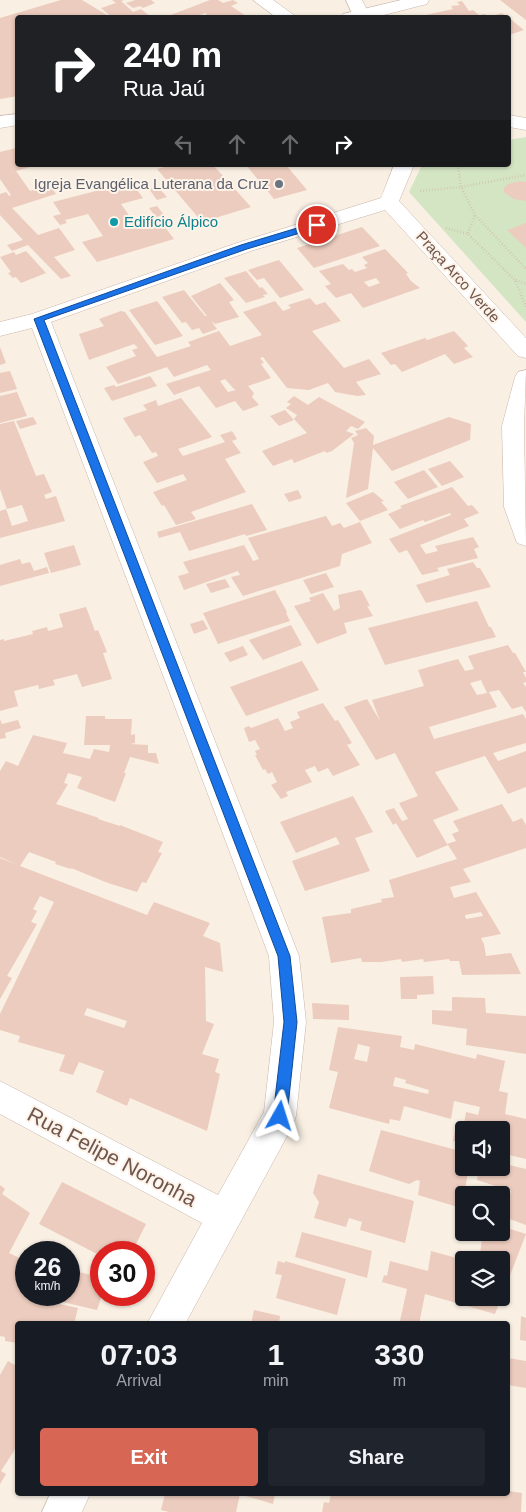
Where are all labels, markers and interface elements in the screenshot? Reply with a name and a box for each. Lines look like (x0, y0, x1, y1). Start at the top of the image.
icon: right (40, 35, 105, 100)
text: 240 m (123, 35, 222, 74)
text: Rua Jaú (123, 76, 205, 101)
icon: left (170, 130, 198, 158)
icon: ahead (223, 130, 251, 158)
icon: ahead (276, 130, 304, 158)
icon: right (329, 130, 357, 158)
place label: Igreja Evangélica Luterana da Cruz (34, 175, 269, 192)
marker: Igreja Evangélica Luterana da Cruz (273, 178, 285, 190)
pin (296, 204, 338, 246)
icon: arrive (303, 211, 331, 239)
place label: Edifício Álpico (124, 213, 218, 230)
marker: Edifício Álpico (108, 216, 120, 228)
street label: Praça Arco Verde (413, 228, 504, 326)
position arrow (253, 1089, 305, 1141)
street label: Rua Felipe Noronha (24, 1102, 201, 1211)
map controls (455, 1121, 510, 1306)
button: sound (455, 1121, 510, 1176)
button: search (455, 1186, 510, 1241)
speed limit sign: 30 (90, 1241, 155, 1306)
button: layers (455, 1251, 510, 1306)
text: 26 (34, 1253, 61, 1281)
text: km/h (34, 1279, 61, 1293)
text: 07:03 (101, 1338, 177, 1371)
text: 1 (267, 1338, 284, 1371)
text: 330 (374, 1338, 424, 1371)
text: Arrival (116, 1372, 162, 1389)
text: min (263, 1372, 289, 1389)
text: m (393, 1372, 406, 1389)
button: Exit (40, 1428, 258, 1486)
button: Share (268, 1428, 485, 1486)

